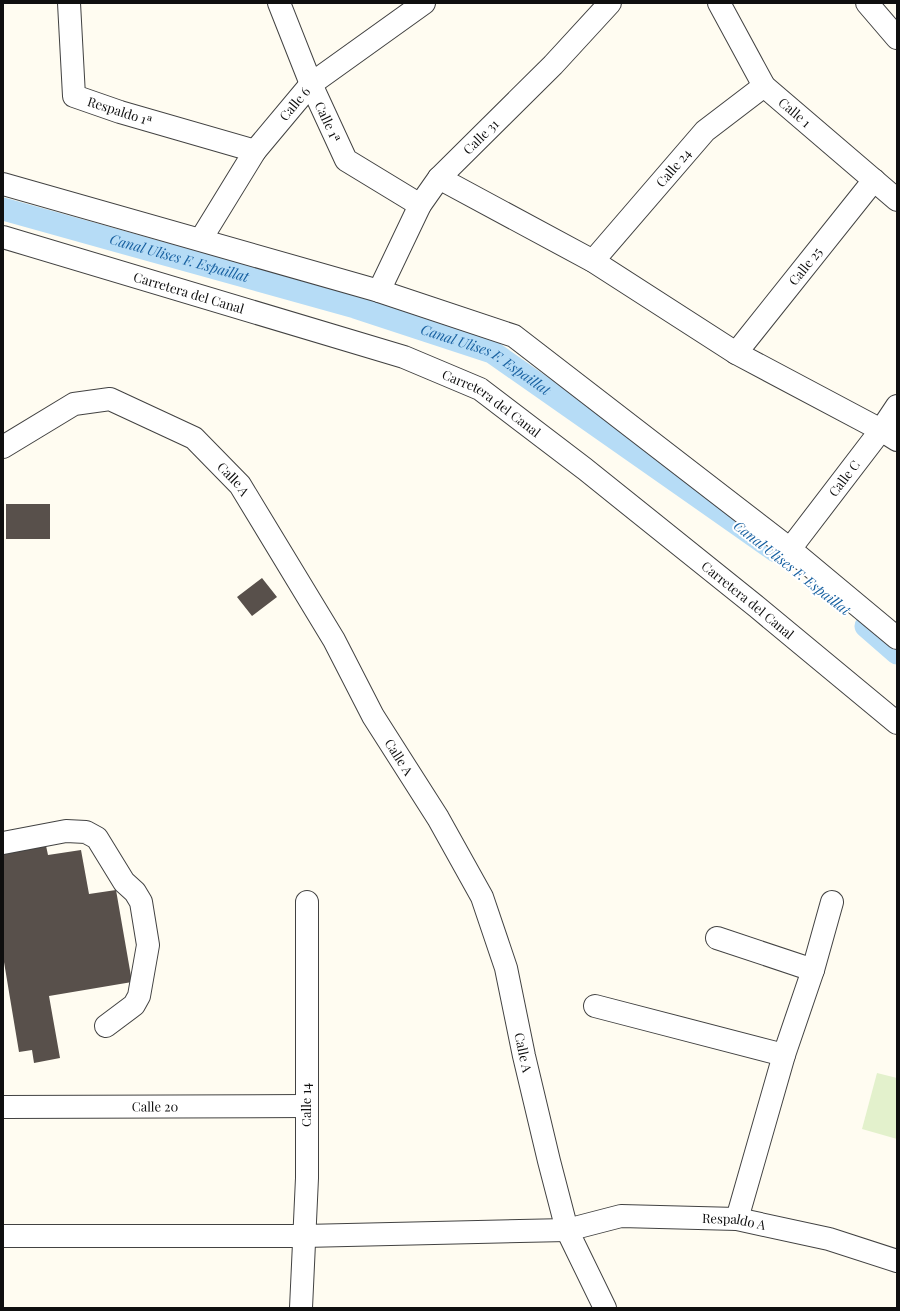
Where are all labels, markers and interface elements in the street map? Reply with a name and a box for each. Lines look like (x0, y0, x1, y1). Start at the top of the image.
street label: Calle 6 (275, 83, 314, 124)
street label: Respaldo 1ª (86, 92, 155, 129)
street label: Calle 1 (775, 93, 815, 131)
street label: Calle 1ª (312, 99, 345, 145)
street label: Calle 31 (459, 115, 502, 158)
street label: Calle 24 (652, 145, 694, 190)
water label: Canal Ulises F. Espaillat (108, 229, 252, 286)
street label: Calle 25 (784, 243, 825, 288)
street label: Carretera del Canal (132, 268, 247, 317)
water label: Canal Ulises F. Espaillat (418, 319, 556, 400)
street label: Carretera del Canal (440, 365, 545, 440)
street label: Calle C (824, 456, 863, 500)
street label: Calle A (214, 458, 254, 500)
water label: Canal Ulises F. Espaillat (730, 516, 856, 620)
street label: Carretera del Canal (698, 557, 798, 642)
street label: Calle A (382, 735, 418, 779)
street label: Calle A (511, 1031, 537, 1075)
street label: Calle 14 (297, 1083, 314, 1127)
street label: Calle 20 (132, 1097, 179, 1115)
street label: Respaldo A (702, 1209, 768, 1233)

